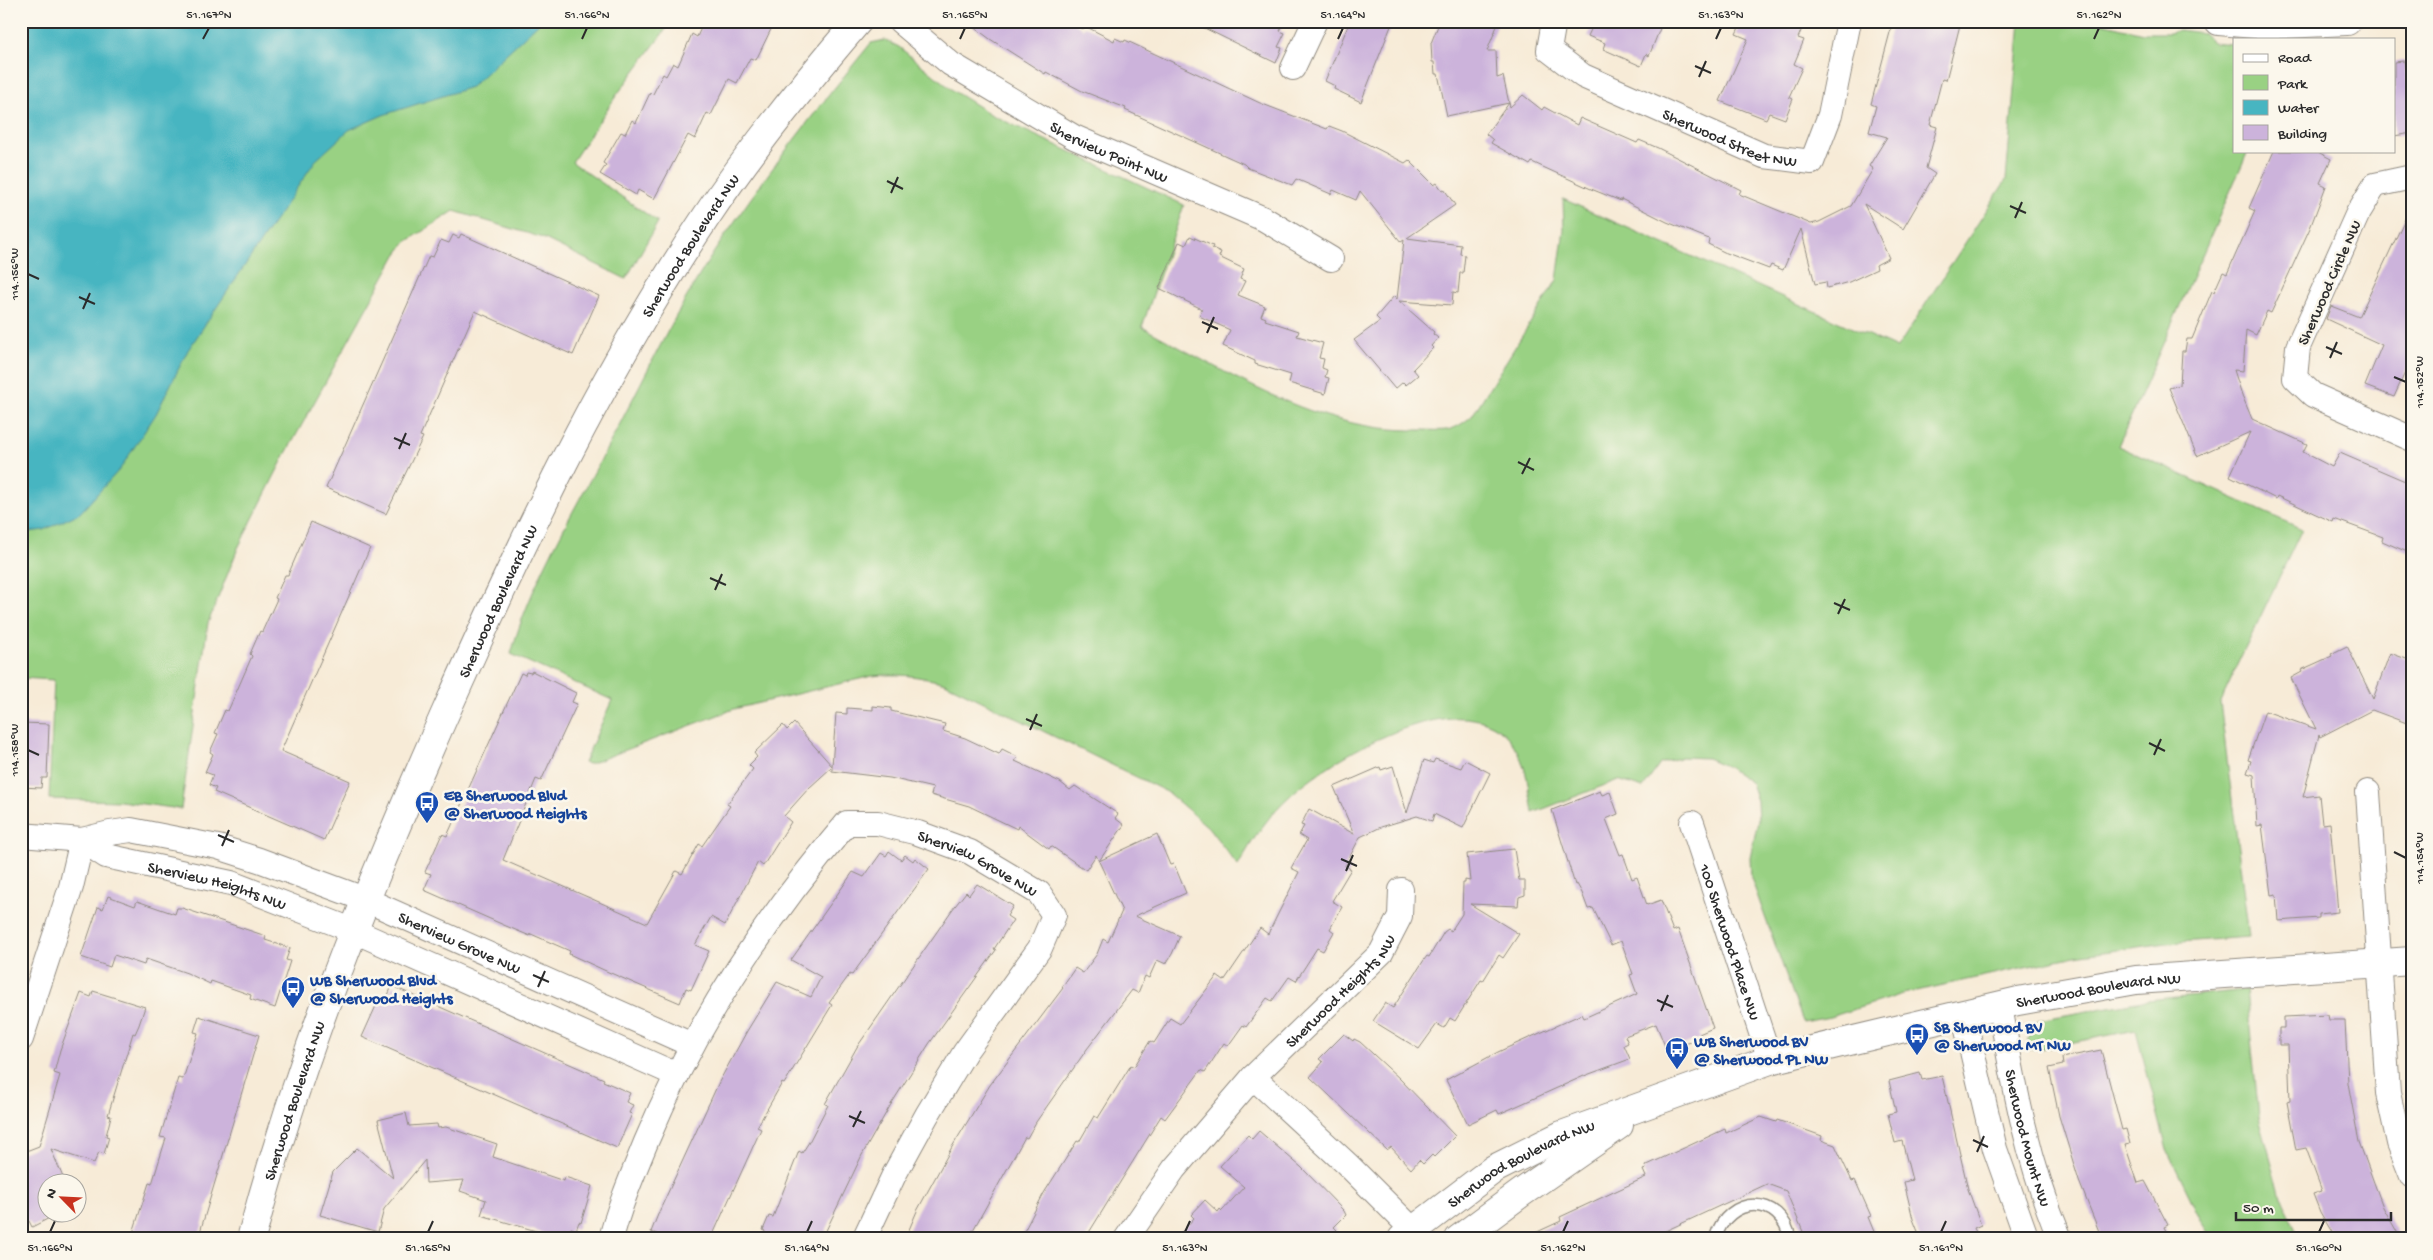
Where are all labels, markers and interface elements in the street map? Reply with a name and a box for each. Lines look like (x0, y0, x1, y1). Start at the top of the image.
text: 51.167°N (186, 9, 232, 23)
text: 51.166°N (564, 9, 610, 23)
text: 51.165°N (942, 9, 988, 23)
text: 51.164°N (1321, 9, 1366, 23)
text: 51.163°N (1698, 9, 1744, 23)
text: 51.162°N (2077, 9, 2122, 23)
legend (2233, 38, 2396, 152)
text: Road (2278, 50, 2312, 68)
text: Park (2277, 76, 2308, 94)
text: Water (2278, 100, 2320, 118)
street label: Sherwood Street NW (1659, 106, 1798, 173)
street label: Sherview Point NW (1045, 119, 1170, 190)
text: Building (2277, 126, 2327, 144)
street label: Sherwood Boulevard NW (639, 171, 746, 322)
street label: Sherwood Circle NW (2295, 218, 2367, 349)
text: 114.156°W (9, 248, 23, 301)
text: 114.152°W (2414, 356, 2428, 409)
street label: Sherwood Boulevard NW (456, 522, 544, 682)
text: 114.158°W (9, 724, 23, 777)
place label: EB Sherwood Blvd @ Sherwood Heights (444, 788, 588, 825)
bus stop icon: EB Sherwood Blvd @ Sherwood Heights (414, 790, 440, 824)
street label: Sherview Grove NW (914, 828, 1040, 903)
text: 114.154°W (2414, 832, 2428, 885)
street label: Sherview Heights NW (146, 859, 289, 917)
street label: 100 Sherwood Place NW (1693, 861, 1762, 1024)
street label: Sherview Grove NW (394, 909, 523, 981)
street label: Sherwood Heights NW (1283, 932, 1402, 1053)
street label: Sherwood Boulevard NW (2015, 971, 2182, 1014)
place label: WB Sherwood Blvd @ Sherwood Heights (309, 973, 454, 1010)
bus stop icon: WB Sherwood Blvd @ Sherwood Heights (280, 975, 306, 1009)
street label: Sherwood Boulevard NW (262, 1019, 332, 1183)
place label: SB Sherwood BV @ Sherwood MT NW (1934, 1020, 2071, 1057)
bus stop icon: SB Sherwood BV @ Sherwood MT NW (1904, 1022, 1930, 1056)
place label: WB Sherwood BV @ Sherwood PL NW (1693, 1034, 1829, 1071)
bus stop icon: WB Sherwood BV @ Sherwood PL NW (1664, 1036, 1690, 1070)
street label: Sherwood Mount NW (1999, 1068, 2053, 1210)
street label: Sherwood Boulevard NW (1445, 1118, 1599, 1214)
north arrow (38, 1172, 88, 1222)
text: N (43, 1186, 62, 1201)
scale bar (2236, 1190, 2390, 1222)
text: 50 m (2243, 1200, 2274, 1218)
text: 51.166°N (27, 1242, 73, 1256)
text: 51.165°N (405, 1242, 451, 1256)
text: 51.164°N (785, 1242, 830, 1256)
text: 51.163°N (1162, 1242, 1208, 1256)
text: 51.162°N (1541, 1242, 1586, 1256)
text: 51.161°N (1919, 1242, 1963, 1256)
text: 51.160°N (2296, 1242, 2342, 1256)

